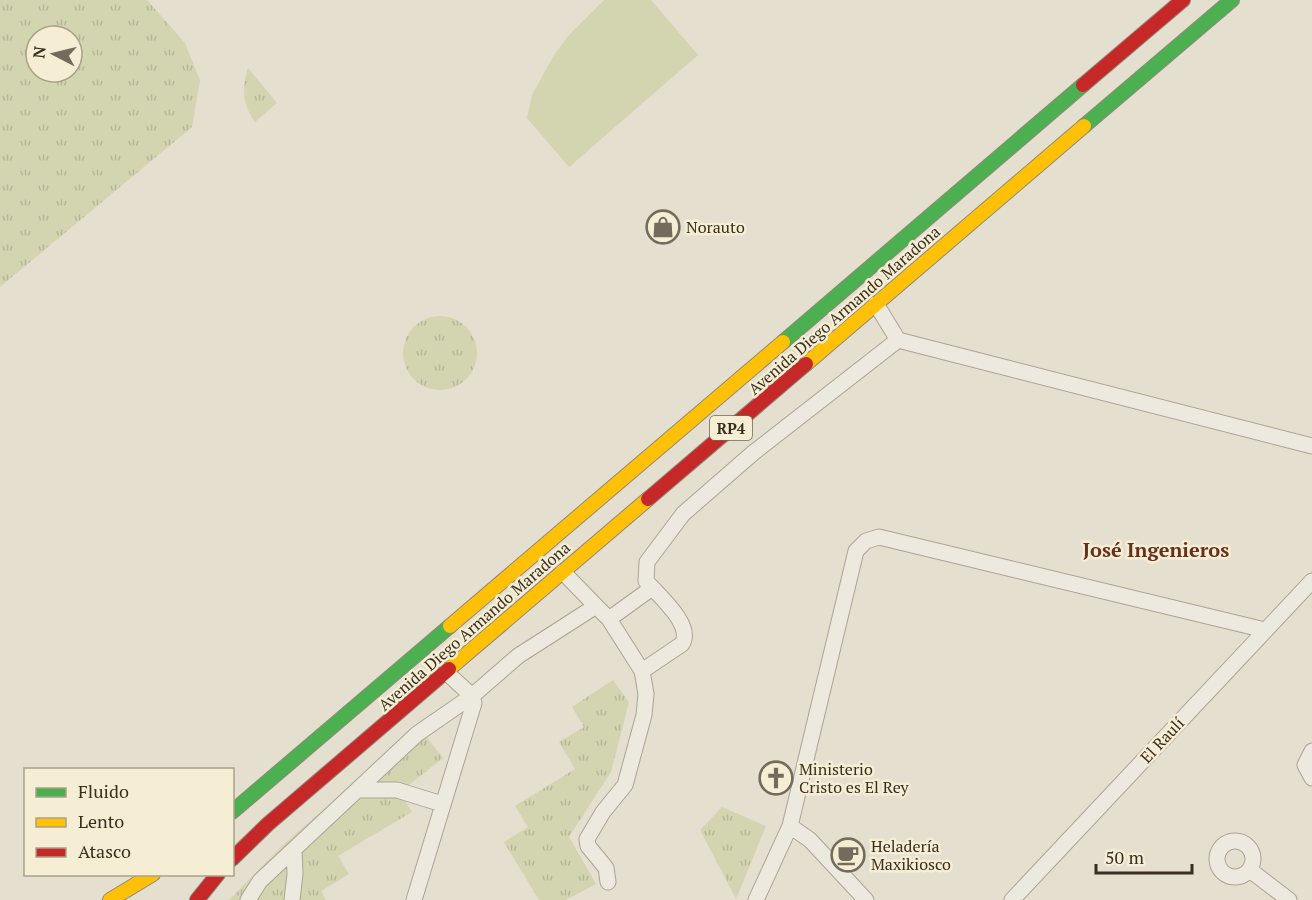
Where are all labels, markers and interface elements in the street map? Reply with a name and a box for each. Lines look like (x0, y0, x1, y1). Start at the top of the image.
north arrow (24, 24, 84, 84)
text: N (27, 45, 51, 60)
shop icon: Norauto (645, 209, 681, 245)
place label: Norauto (686, 216, 745, 238)
street label: Avenida Diego Armando Maradona (743, 221, 945, 399)
road number: RP4 (710, 416, 752, 440)
district label: José Ingenieros (1083, 536, 1229, 563)
street label: Avenida Diego Armando Maradona (373, 537, 575, 715)
street label: El Raulí (1135, 712, 1189, 768)
place label: Ministerio Cristo es El Rey (799, 758, 909, 798)
church icon: Ministerio Cristo es El Rey (758, 760, 794, 796)
legend (24, 768, 234, 876)
text: Fluido (78, 779, 129, 803)
text: Lento (78, 809, 124, 833)
place label: Heladería Maxikiosco (871, 835, 951, 875)
cafe icon: Heladería Maxikiosco (830, 837, 866, 873)
scale bar (1096, 837, 1192, 875)
text: Atasco (78, 839, 131, 863)
text: 50 m (1105, 845, 1145, 869)

